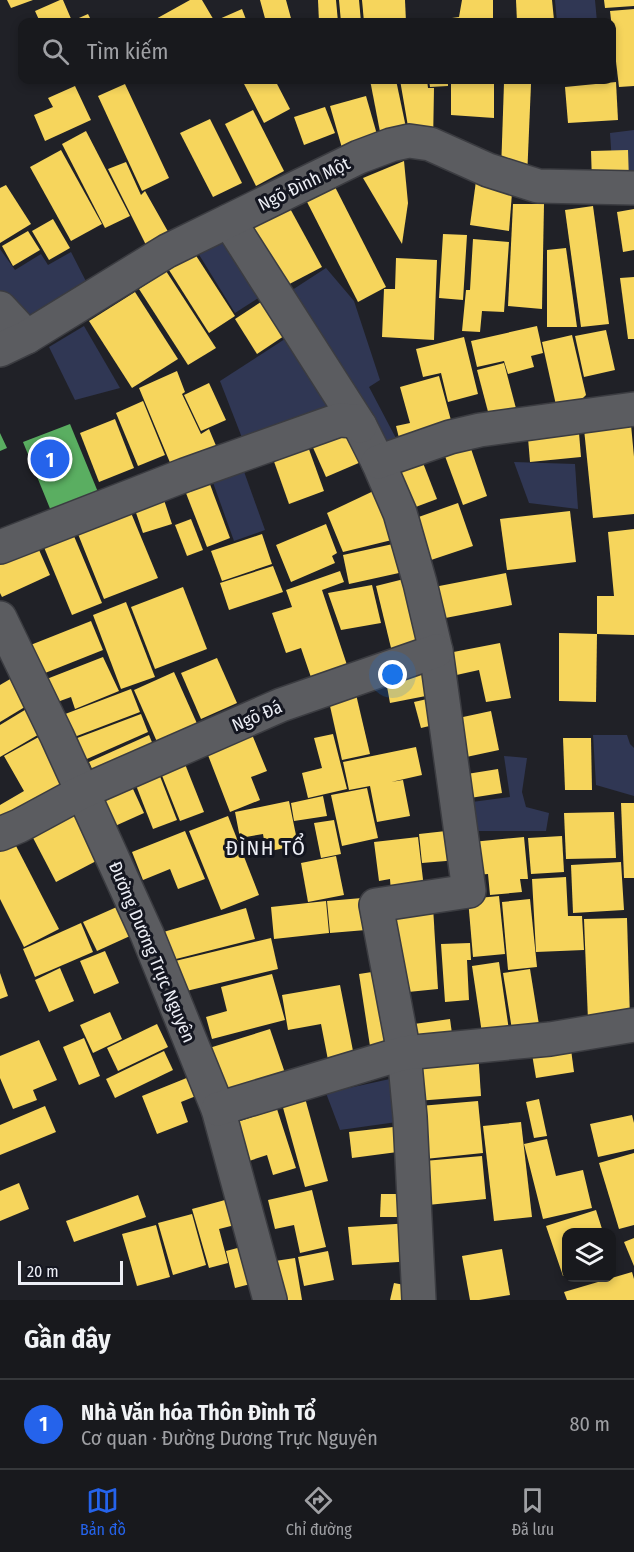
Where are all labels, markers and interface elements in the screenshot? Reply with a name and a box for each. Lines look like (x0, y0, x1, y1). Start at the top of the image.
search box (18, 18, 616, 84)
icon: search (39, 35, 72, 68)
text: Tìm kiếm (87, 38, 168, 65)
street label: Ngõ Đình Một (255, 152, 354, 216)
pin: 1 (31, 436, 70, 482)
your location (378, 660, 407, 689)
street label: Ngõ Đá (229, 696, 285, 736)
district label: ĐÌNH TỔ (225, 833, 307, 861)
street label: Đường Dương Trực Nguyên (104, 858, 200, 1046)
map controls (562, 1228, 616, 1282)
button: layers (562, 1228, 616, 1282)
scale bar (18, 1258, 123, 1286)
text: 20 m (27, 1262, 58, 1281)
text: Gần đây (24, 1324, 111, 1355)
text: Nhà Văn hóa Thôn Đình Tổ (81, 1399, 316, 1426)
text: 1 (39, 1412, 48, 1436)
text: 80 m (570, 1412, 610, 1436)
text: Cơ quan · Đường Dương Trực Nguyên (81, 1426, 378, 1450)
tab: Bản đồ (80, 1484, 126, 1539)
tab: Chỉ đường (286, 1484, 352, 1539)
tab: Đã lưu (512, 1484, 554, 1539)

